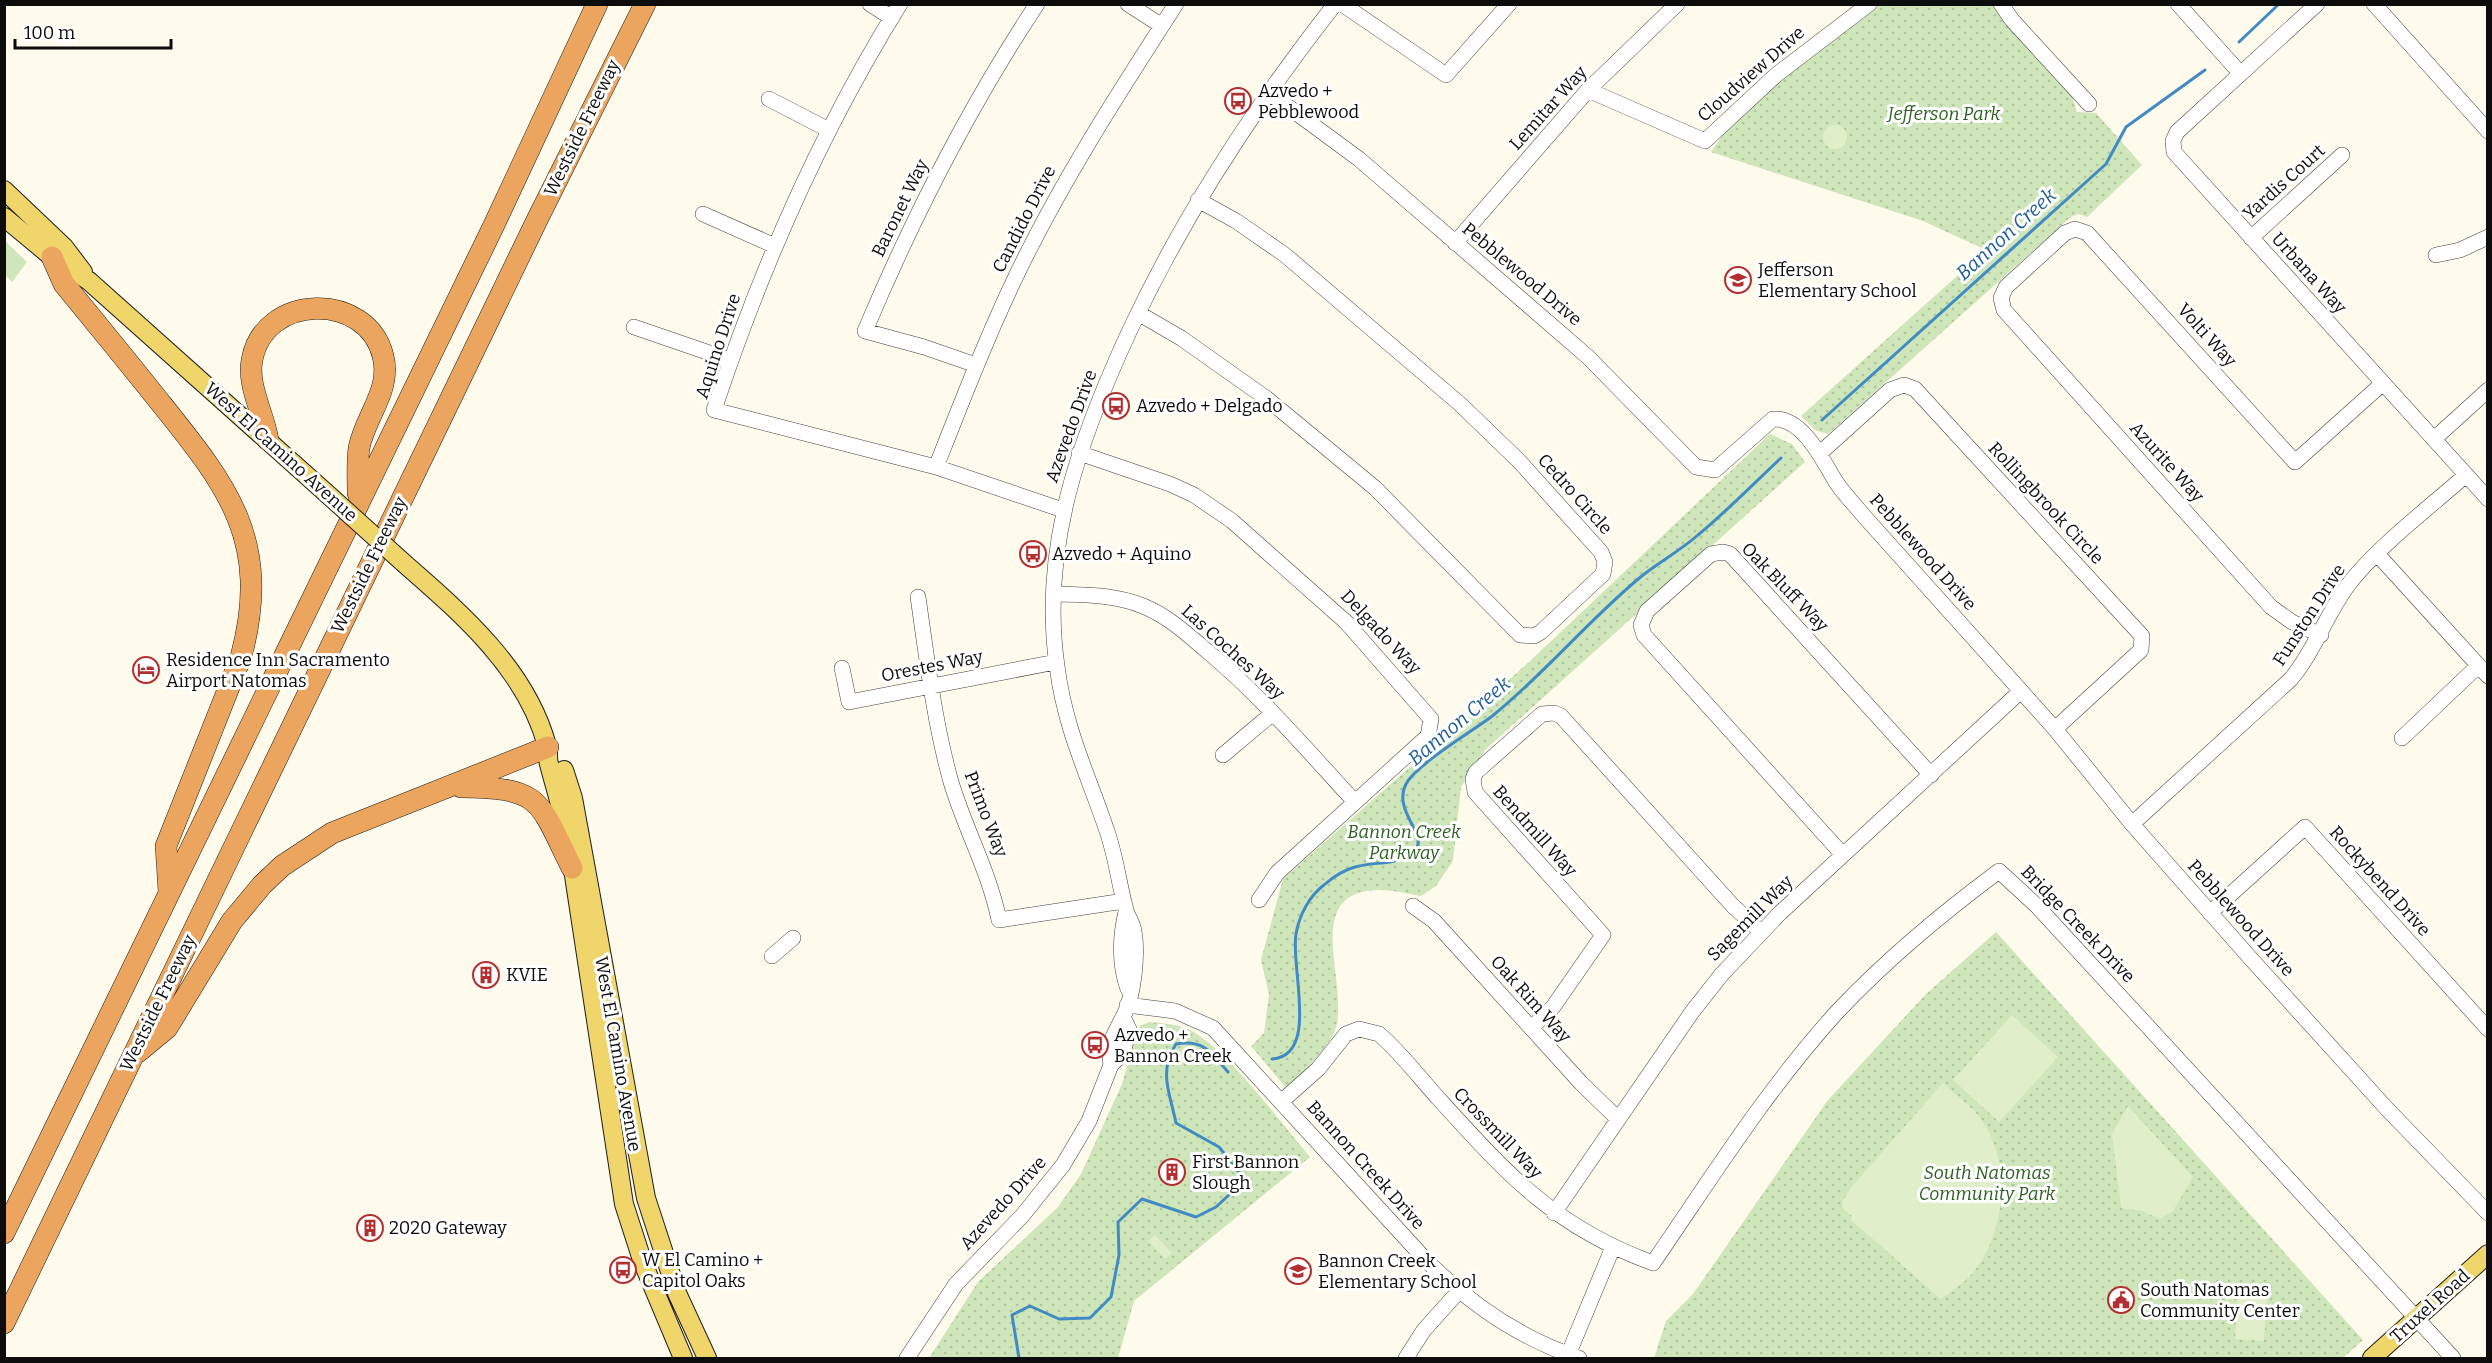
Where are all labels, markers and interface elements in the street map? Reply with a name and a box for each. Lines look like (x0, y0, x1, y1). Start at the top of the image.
scale bar (15, 12, 171, 50)
text: 100 m (24, 22, 75, 44)
street label: Cloudview Drive (1693, 22, 1809, 126)
street label: Westside Freeway (539, 56, 625, 200)
street label: Lemitar Way (1505, 61, 1592, 155)
place label: Azvedo + Pebblewood (1258, 80, 1360, 123)
bus stop icon: Azvedo + Pebblewood (1223, 86, 1253, 116)
park label: Jefferson Park (1886, 103, 2001, 125)
street label: Yardis Court (2238, 139, 2330, 225)
street label: Baronet Way (867, 155, 933, 260)
street label: Candido Drive (988, 162, 1060, 276)
water label: Bannon Creek (1951, 183, 2061, 285)
street label: Pebblewood Drive (1458, 218, 1586, 330)
street label: Urbana Way (2267, 228, 2352, 319)
place label: Jefferson Elementary School (1757, 259, 1917, 302)
school or university icon: Jefferson Elementary School (1723, 265, 1753, 295)
street label: Aquino Drive (691, 291, 745, 401)
street label: Volti Way (2173, 299, 2242, 372)
street label: Azevedo Drive (1040, 367, 1102, 485)
street label: West El Camino Avenue (200, 378, 362, 526)
bus stop icon: Azvedo + Delgado (1101, 391, 1131, 421)
place label: Azvedo + Delgado (1136, 395, 1283, 417)
street label: Azurite Way (2125, 417, 2209, 507)
street label: Rollingbrook Circle (1984, 437, 2108, 569)
street label: Cedro Circle (1533, 449, 1617, 539)
street label: Pebblewood Drive (1865, 489, 1981, 615)
street label: Westside Freeway (326, 493, 412, 637)
street label: Oak Bluff Way (1737, 538, 1834, 637)
bus stop icon: Azvedo + Aquino (1018, 539, 1048, 569)
place label: Azvedo + Aquino (1052, 543, 1191, 565)
street label: Funston Drive (2268, 560, 2350, 670)
street label: Delgado Way (1336, 585, 1426, 679)
street label: Las Coches Way (1177, 600, 1289, 704)
street label: Orestes Way (879, 645, 985, 687)
place label: Residence Inn Sacramento Airport Natomas (166, 649, 390, 692)
hotel icon: Residence Inn Sacramento Airport Natomas (131, 655, 161, 685)
water label: Bannon Creek (1403, 671, 1515, 771)
street label: Primo Way (960, 768, 1013, 861)
street label: Bendmill Way (1488, 781, 1582, 882)
park label: Bannon Creek Parkway (1347, 821, 1461, 864)
street label: Rockybend Drive (2325, 821, 2435, 941)
street label: Pebblewood Drive (2183, 855, 2299, 981)
street label: Bridge Creek Drive (2016, 861, 2140, 987)
street label: Sagemill Way (1703, 870, 1798, 965)
street label: Westside Freeway (115, 931, 201, 1075)
street label: Oak Rim Way (1486, 951, 1576, 1048)
street label: West El Camino Avenue (590, 955, 646, 1153)
building icon: KVIE (471, 960, 501, 990)
place label: KVIE (506, 964, 548, 986)
place label: Azvedo + Bannon Creek (1114, 1024, 1232, 1067)
bus stop icon: Azvedo + Bannon Creek (1080, 1030, 1110, 1060)
street label: Crossmill Way (1449, 1083, 1547, 1184)
street label: Bannon Creek Drive (1302, 1096, 1430, 1234)
place label: First Bannon Slough (1192, 1151, 1300, 1194)
street label: Azevedo Drive (955, 1152, 1051, 1254)
building icon: First Bannon Slough (1157, 1157, 1187, 1187)
park label: South Natomas Community Park (1919, 1162, 2056, 1205)
building icon: 2020 Gateway (355, 1213, 385, 1243)
place label: 2020 Gateway (389, 1217, 507, 1239)
place label: W El Camino + Capitol Oaks (642, 1249, 763, 1292)
place label: Bannon Creek Elementary School (1318, 1250, 1477, 1293)
bus stop icon: W El Camino + Capitol Oaks (608, 1255, 638, 1285)
school or university icon: Bannon Creek Elementary School (1283, 1256, 1313, 1286)
street label: Truxel Road (2386, 1264, 2475, 1347)
place label: South Natomas Community Center (2140, 1279, 2300, 1322)
public building icon: South Natomas Community Center (2106, 1285, 2136, 1315)

